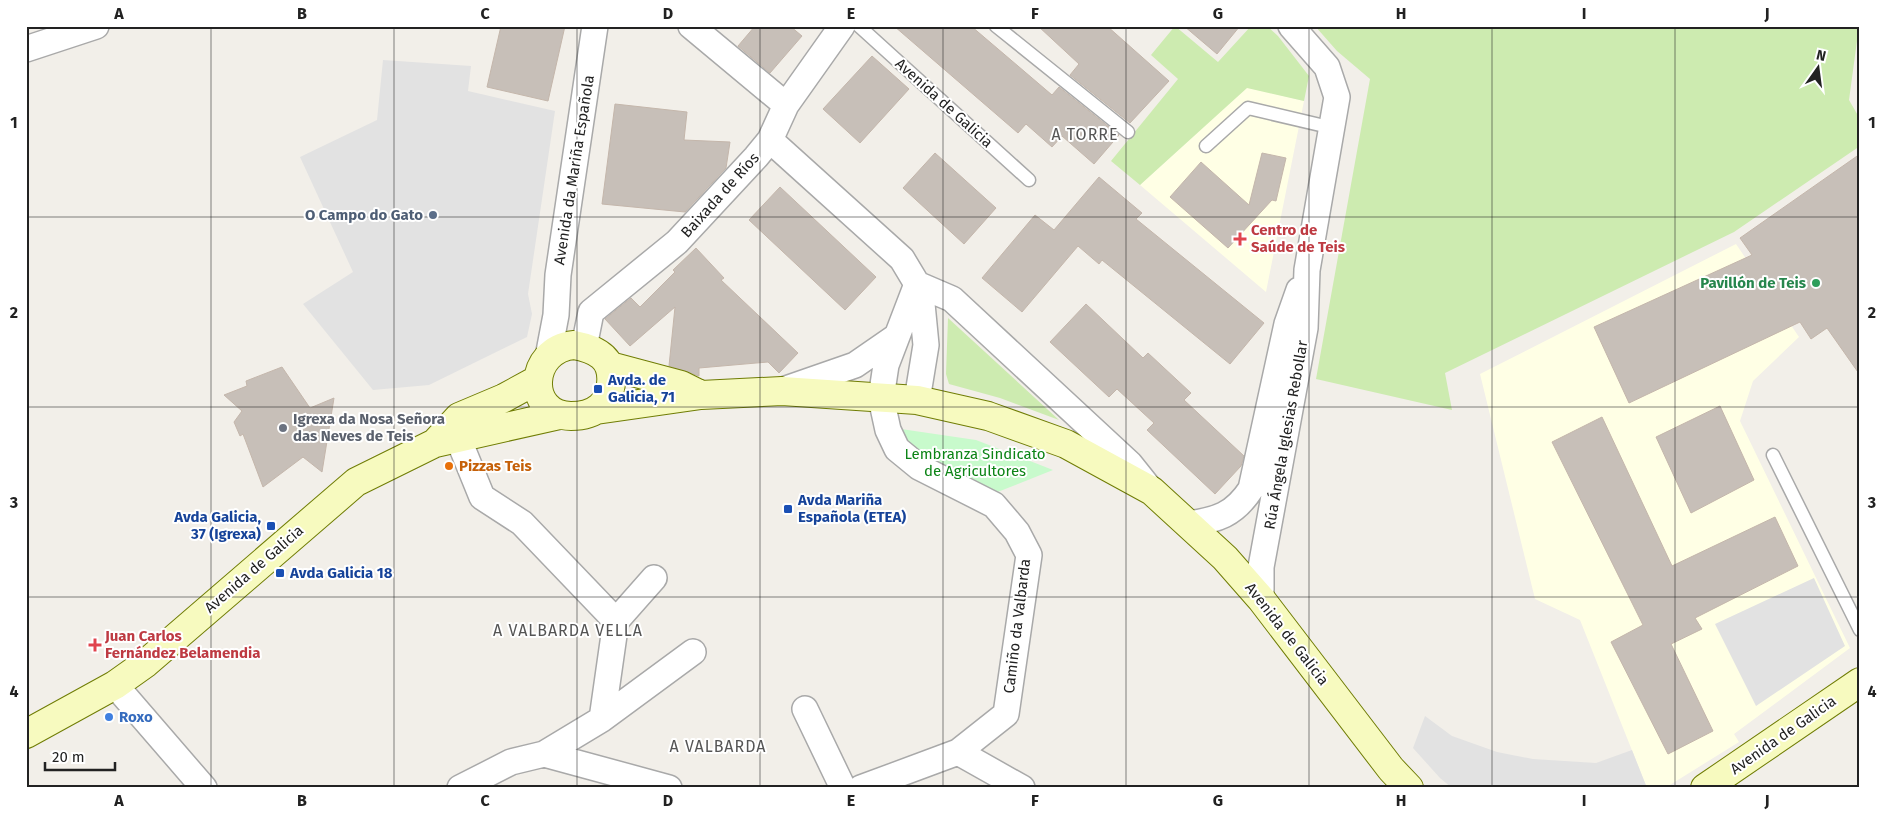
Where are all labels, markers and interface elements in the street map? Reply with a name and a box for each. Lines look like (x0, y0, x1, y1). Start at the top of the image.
text: A (113, 4, 124, 23)
text: B (297, 4, 307, 23)
text: C (480, 4, 490, 23)
text: D (663, 4, 673, 23)
text: E (847, 4, 855, 23)
text: F (1031, 4, 1039, 23)
text: G (1213, 4, 1223, 23)
text: H (1396, 4, 1406, 23)
text: I (1582, 4, 1586, 23)
text: J (1763, 4, 1770, 23)
north arrow (1794, 42, 1844, 92)
text: N (1814, 46, 1828, 65)
street label: Avenida de Galicia (892, 54, 996, 152)
street label: Avenida da Mariña Española (550, 74, 598, 266)
text: 1 (10, 113, 18, 132)
text: 1 (1868, 113, 1876, 132)
district label: A TORRE (1051, 125, 1119, 144)
street label: Baixada de Ríos (677, 149, 763, 241)
place label: O Campo do Gato (305, 206, 423, 224)
marker: O Campo do Gato (427, 209, 439, 221)
place label: Centro de Saúde de Teis (1251, 221, 1345, 256)
marker: Centro de Saúde de Teis (1233, 232, 1247, 246)
place label: Pavillón de Teis (1700, 274, 1806, 292)
marker: Pavillón de Teis (1810, 277, 1822, 289)
text: 2 (10, 303, 18, 322)
text: 2 (1868, 303, 1876, 322)
street label: Rúa Ángela Iglesias Rebollar (1260, 339, 1312, 531)
place label: Avda. de Galicia, 71 (607, 371, 675, 406)
marker: Avda. de Galicia, 71 (592, 383, 604, 395)
place label: Igrexa da Nosa Señora das Neves de Teis (293, 410, 445, 445)
marker: Igrexa da Nosa Señora das Neves de Teis (277, 422, 289, 434)
park label: Lembranza Sindicato de Agricultores (904, 445, 1046, 480)
place label: Pizzas Teis (459, 457, 532, 475)
marker: Pizzas Teis (443, 460, 455, 472)
place label: Avda Mariña Española (ETEA) (797, 491, 906, 526)
text: 3 (9, 493, 18, 512)
text: 3 (1867, 493, 1876, 512)
marker: Avda Mariña Española (ETEA) (782, 503, 794, 515)
place label: Avda Galicia, 37 (Igrexa) (173, 508, 261, 543)
marker: Avda Galicia, 37 (Igrexa) (265, 520, 277, 532)
street label: Avenida de Galicia (201, 521, 307, 617)
street label: Camiño da Valbarda (1000, 558, 1034, 694)
place label: Avda Galicia 18 (289, 564, 393, 582)
marker: Avda Galicia 18 (274, 567, 286, 579)
street label: Avenida de Galicia (1241, 579, 1333, 689)
district label: A VALBARDA VELLA (493, 621, 643, 640)
place label: Juan Carlos Fernández Belamendia (104, 627, 260, 662)
marker: Juan Carlos Fernández Belamendia (89, 639, 101, 651)
text: 4 (9, 682, 19, 701)
text: 4 (1867, 682, 1877, 701)
street label: Avenida de Galicia (1727, 692, 1839, 778)
place label: Roxo (119, 708, 153, 726)
marker: Roxo (103, 711, 115, 723)
district label: A VALBARDA (669, 737, 767, 756)
scale bar (45, 739, 115, 771)
text: 20 m (52, 748, 85, 766)
text: A (113, 791, 124, 810)
text: B (297, 791, 307, 810)
text: C (480, 791, 490, 810)
text: D (663, 791, 673, 810)
text: E (847, 791, 855, 810)
text: F (1031, 791, 1039, 810)
text: G (1213, 791, 1223, 810)
text: H (1396, 791, 1406, 810)
text: I (1582, 791, 1586, 810)
text: J (1763, 791, 1770, 810)

